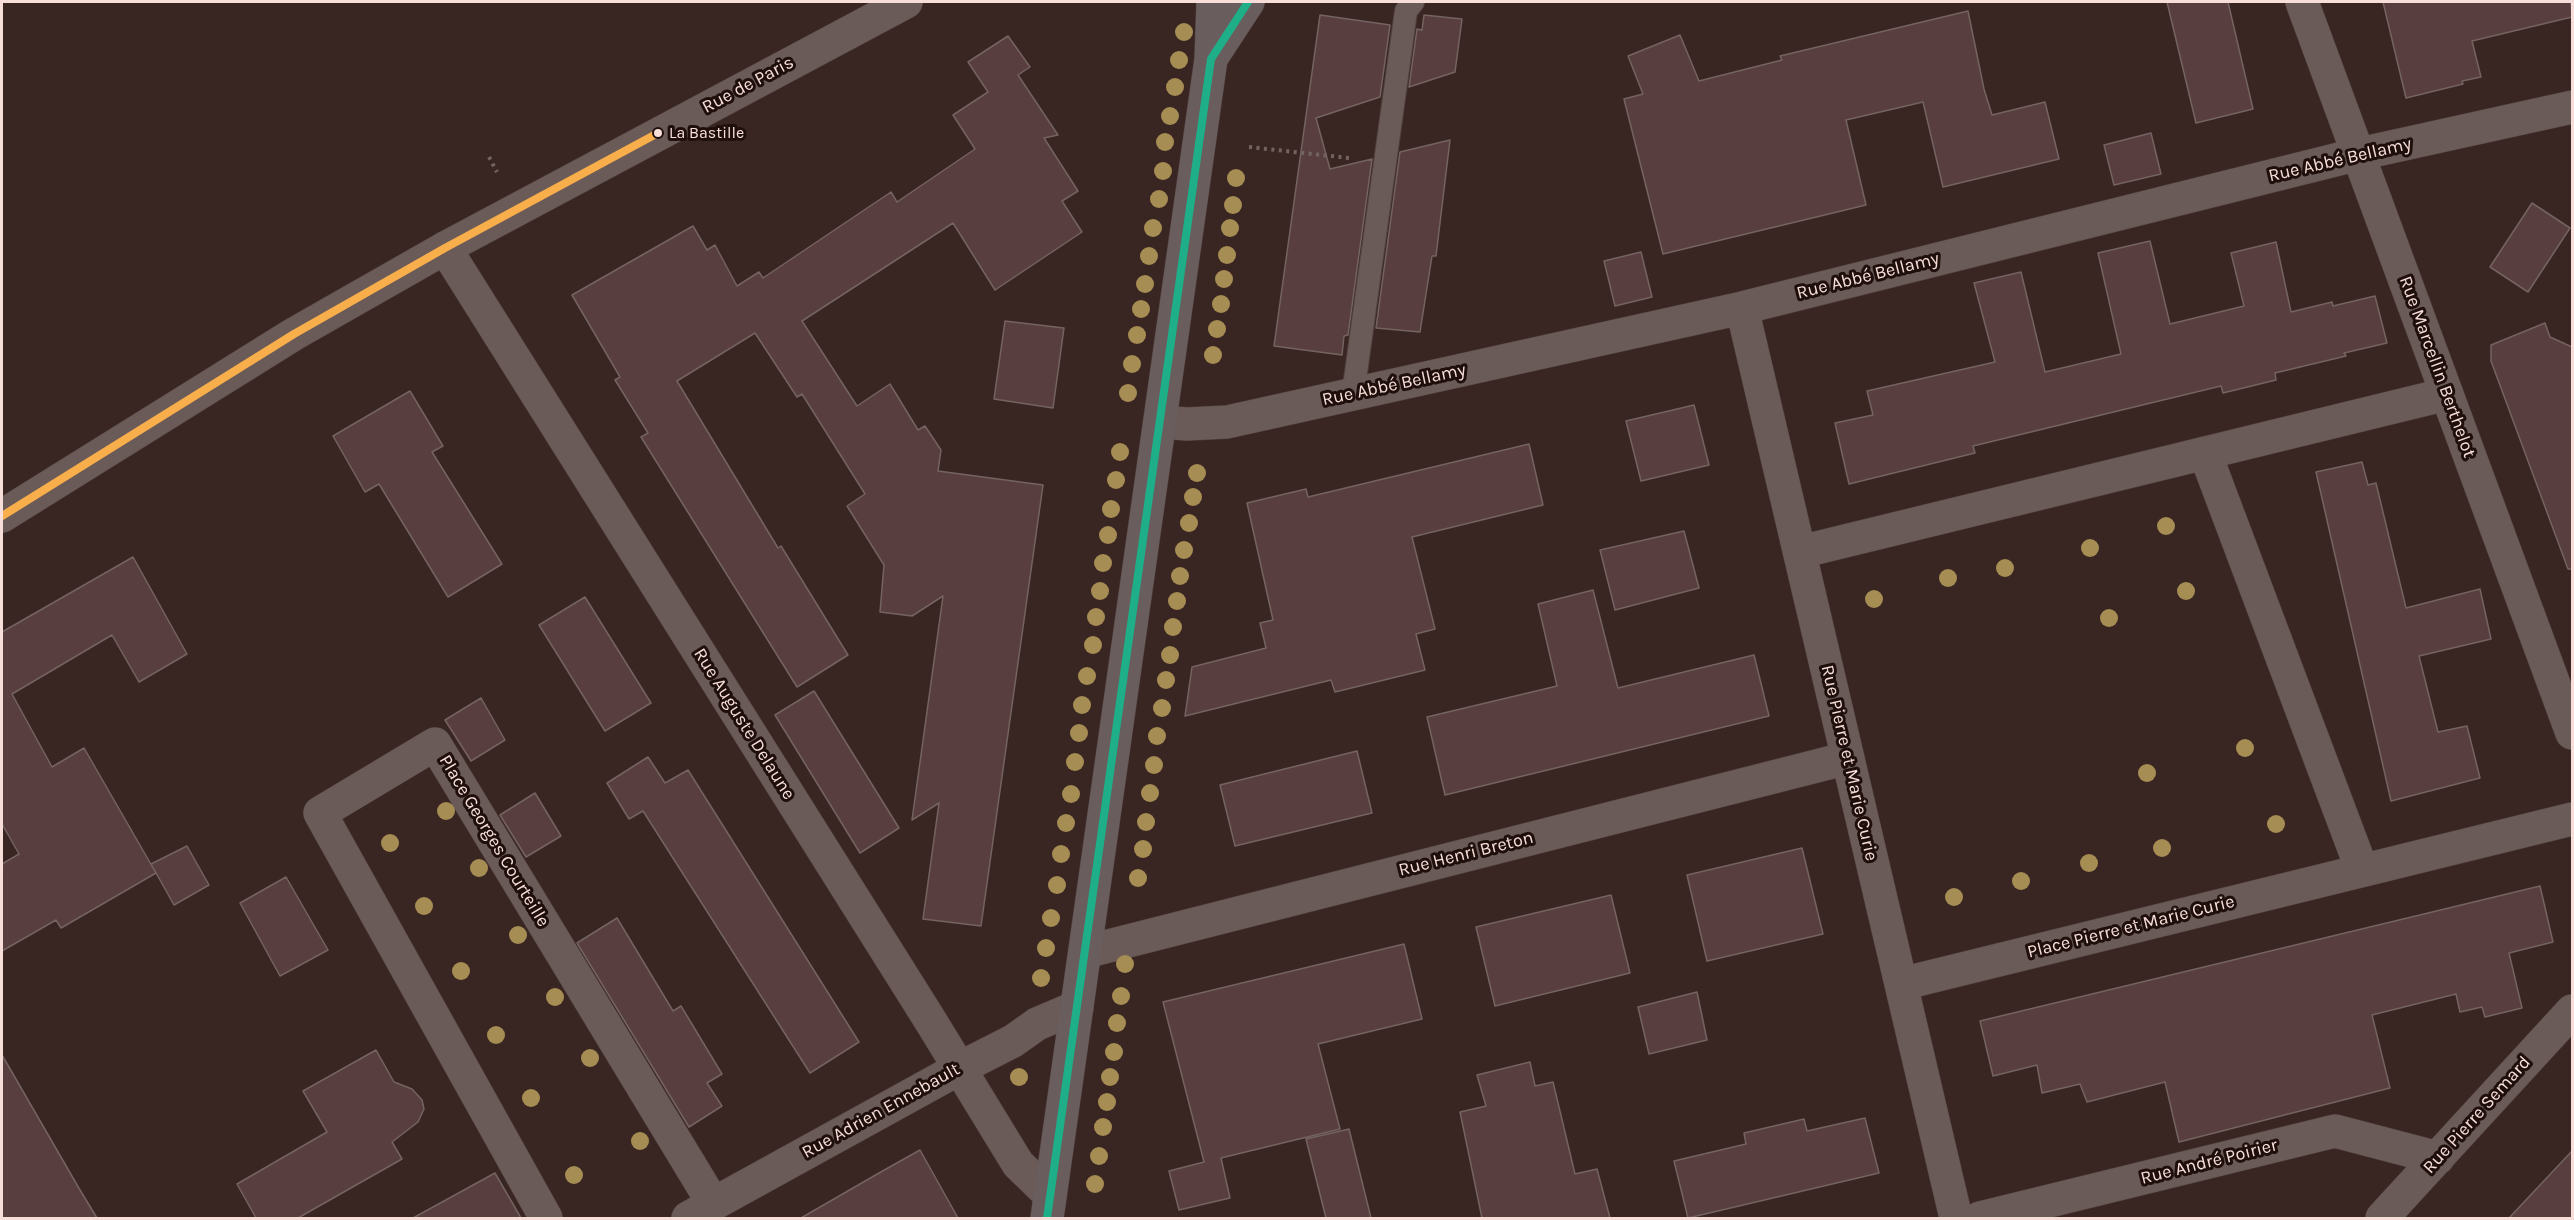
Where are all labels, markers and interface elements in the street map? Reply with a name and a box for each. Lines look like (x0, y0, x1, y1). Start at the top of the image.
street label: Rue de Paris (698, 52, 798, 118)
place label: La Bastille (669, 123, 744, 143)
marker: La Bastille (652, 127, 664, 139)
street label: Rue Abbé Bellamy (2266, 133, 2414, 187)
street label: Rue Abbé Bellamy (1794, 248, 1942, 304)
street label: Rue Marcellin Berthelot (2394, 273, 2480, 461)
street label: Rue Abbé Bellamy (1320, 359, 1468, 411)
street label: Rue Auguste Delaune (689, 644, 799, 804)
street label: Rue Pierre et Marie Curie (1816, 663, 1882, 863)
street label: Place Georges Courteille (434, 751, 554, 931)
street label: Rue Henri Breton (1396, 827, 1536, 881)
street label: Place Pierre et Marie Curie (2025, 891, 2237, 963)
street label: Rue Pierre Semard (2419, 1052, 2535, 1178)
street label: Rue Adrien Ennebault (798, 1059, 964, 1163)
street label: Rue André Poirier (2138, 1135, 2280, 1189)

